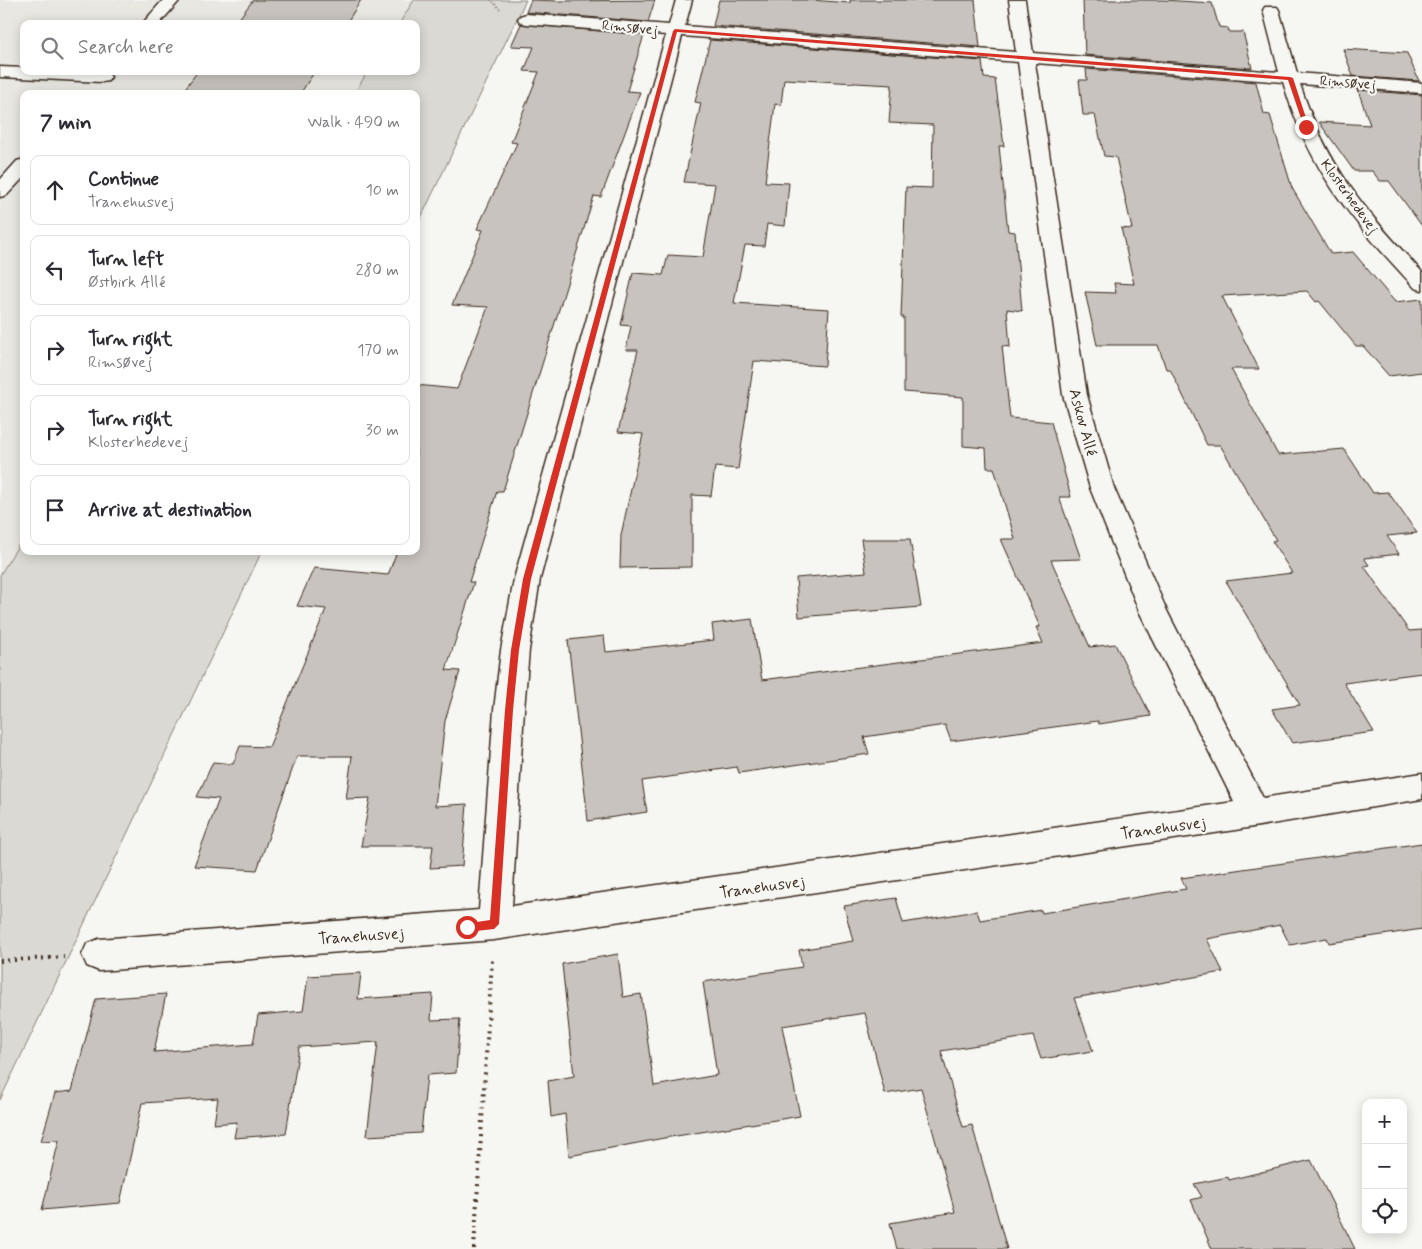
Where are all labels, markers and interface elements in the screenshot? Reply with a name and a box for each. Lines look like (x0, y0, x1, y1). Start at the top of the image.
street label: Rimsøvej (601, 17, 659, 39)
search box (20, 20, 420, 75)
icon: search (38, 34, 66, 62)
text: Search here (78, 35, 174, 60)
street label: Rimsøvej (1319, 72, 1377, 94)
text: 7 min (40, 109, 92, 137)
text: Walk · 490 m (308, 112, 400, 133)
route end (1295, 116, 1318, 139)
street label: Klosterhedevej (1316, 156, 1382, 237)
text: Continue (88, 167, 159, 192)
icon: ahead (41, 176, 69, 204)
text: 10 m (366, 180, 399, 201)
text: Tranehusvej (88, 192, 174, 213)
text: Turn left (88, 247, 164, 272)
icon: left (41, 256, 69, 284)
text: 280 m (356, 260, 399, 281)
text: Østbirk Allé (88, 272, 165, 293)
text: Turn right (88, 327, 172, 352)
icon: right (41, 336, 69, 364)
text: 170 m (357, 340, 399, 361)
text: Rimsøvej (88, 352, 152, 373)
street label: Askov Allé (1064, 386, 1102, 458)
text: Turn right (88, 407, 172, 432)
icon: right (41, 416, 69, 444)
text: 30 m (366, 420, 399, 441)
text: Klosterhedevej (88, 432, 188, 453)
icon: arrive (41, 496, 69, 524)
text: Arrive at destination (88, 498, 252, 523)
street label: Tranehusvej (1119, 812, 1207, 845)
street label: Tranehusvej (718, 871, 806, 904)
route start (456, 916, 479, 939)
street label: Tranehusvej (318, 923, 405, 950)
map controls (1362, 1099, 1407, 1234)
button: + (1362, 1099, 1407, 1144)
button: − (1362, 1144, 1407, 1189)
button: locate (1362, 1189, 1407, 1234)

